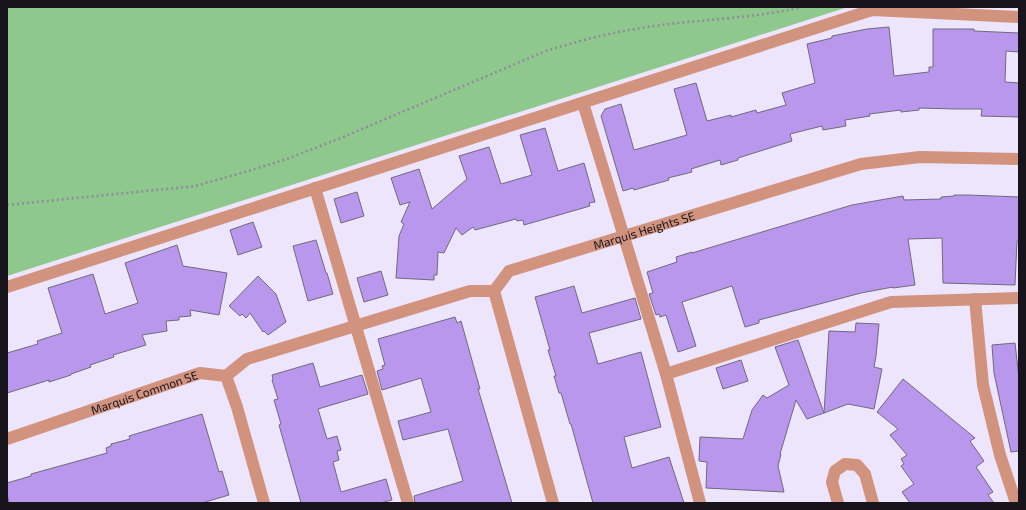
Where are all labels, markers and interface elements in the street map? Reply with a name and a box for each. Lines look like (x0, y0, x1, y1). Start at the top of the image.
street label: Marquis Heights SE (591, 208, 697, 252)
street label: Marquis Common SE (89, 367, 200, 417)

